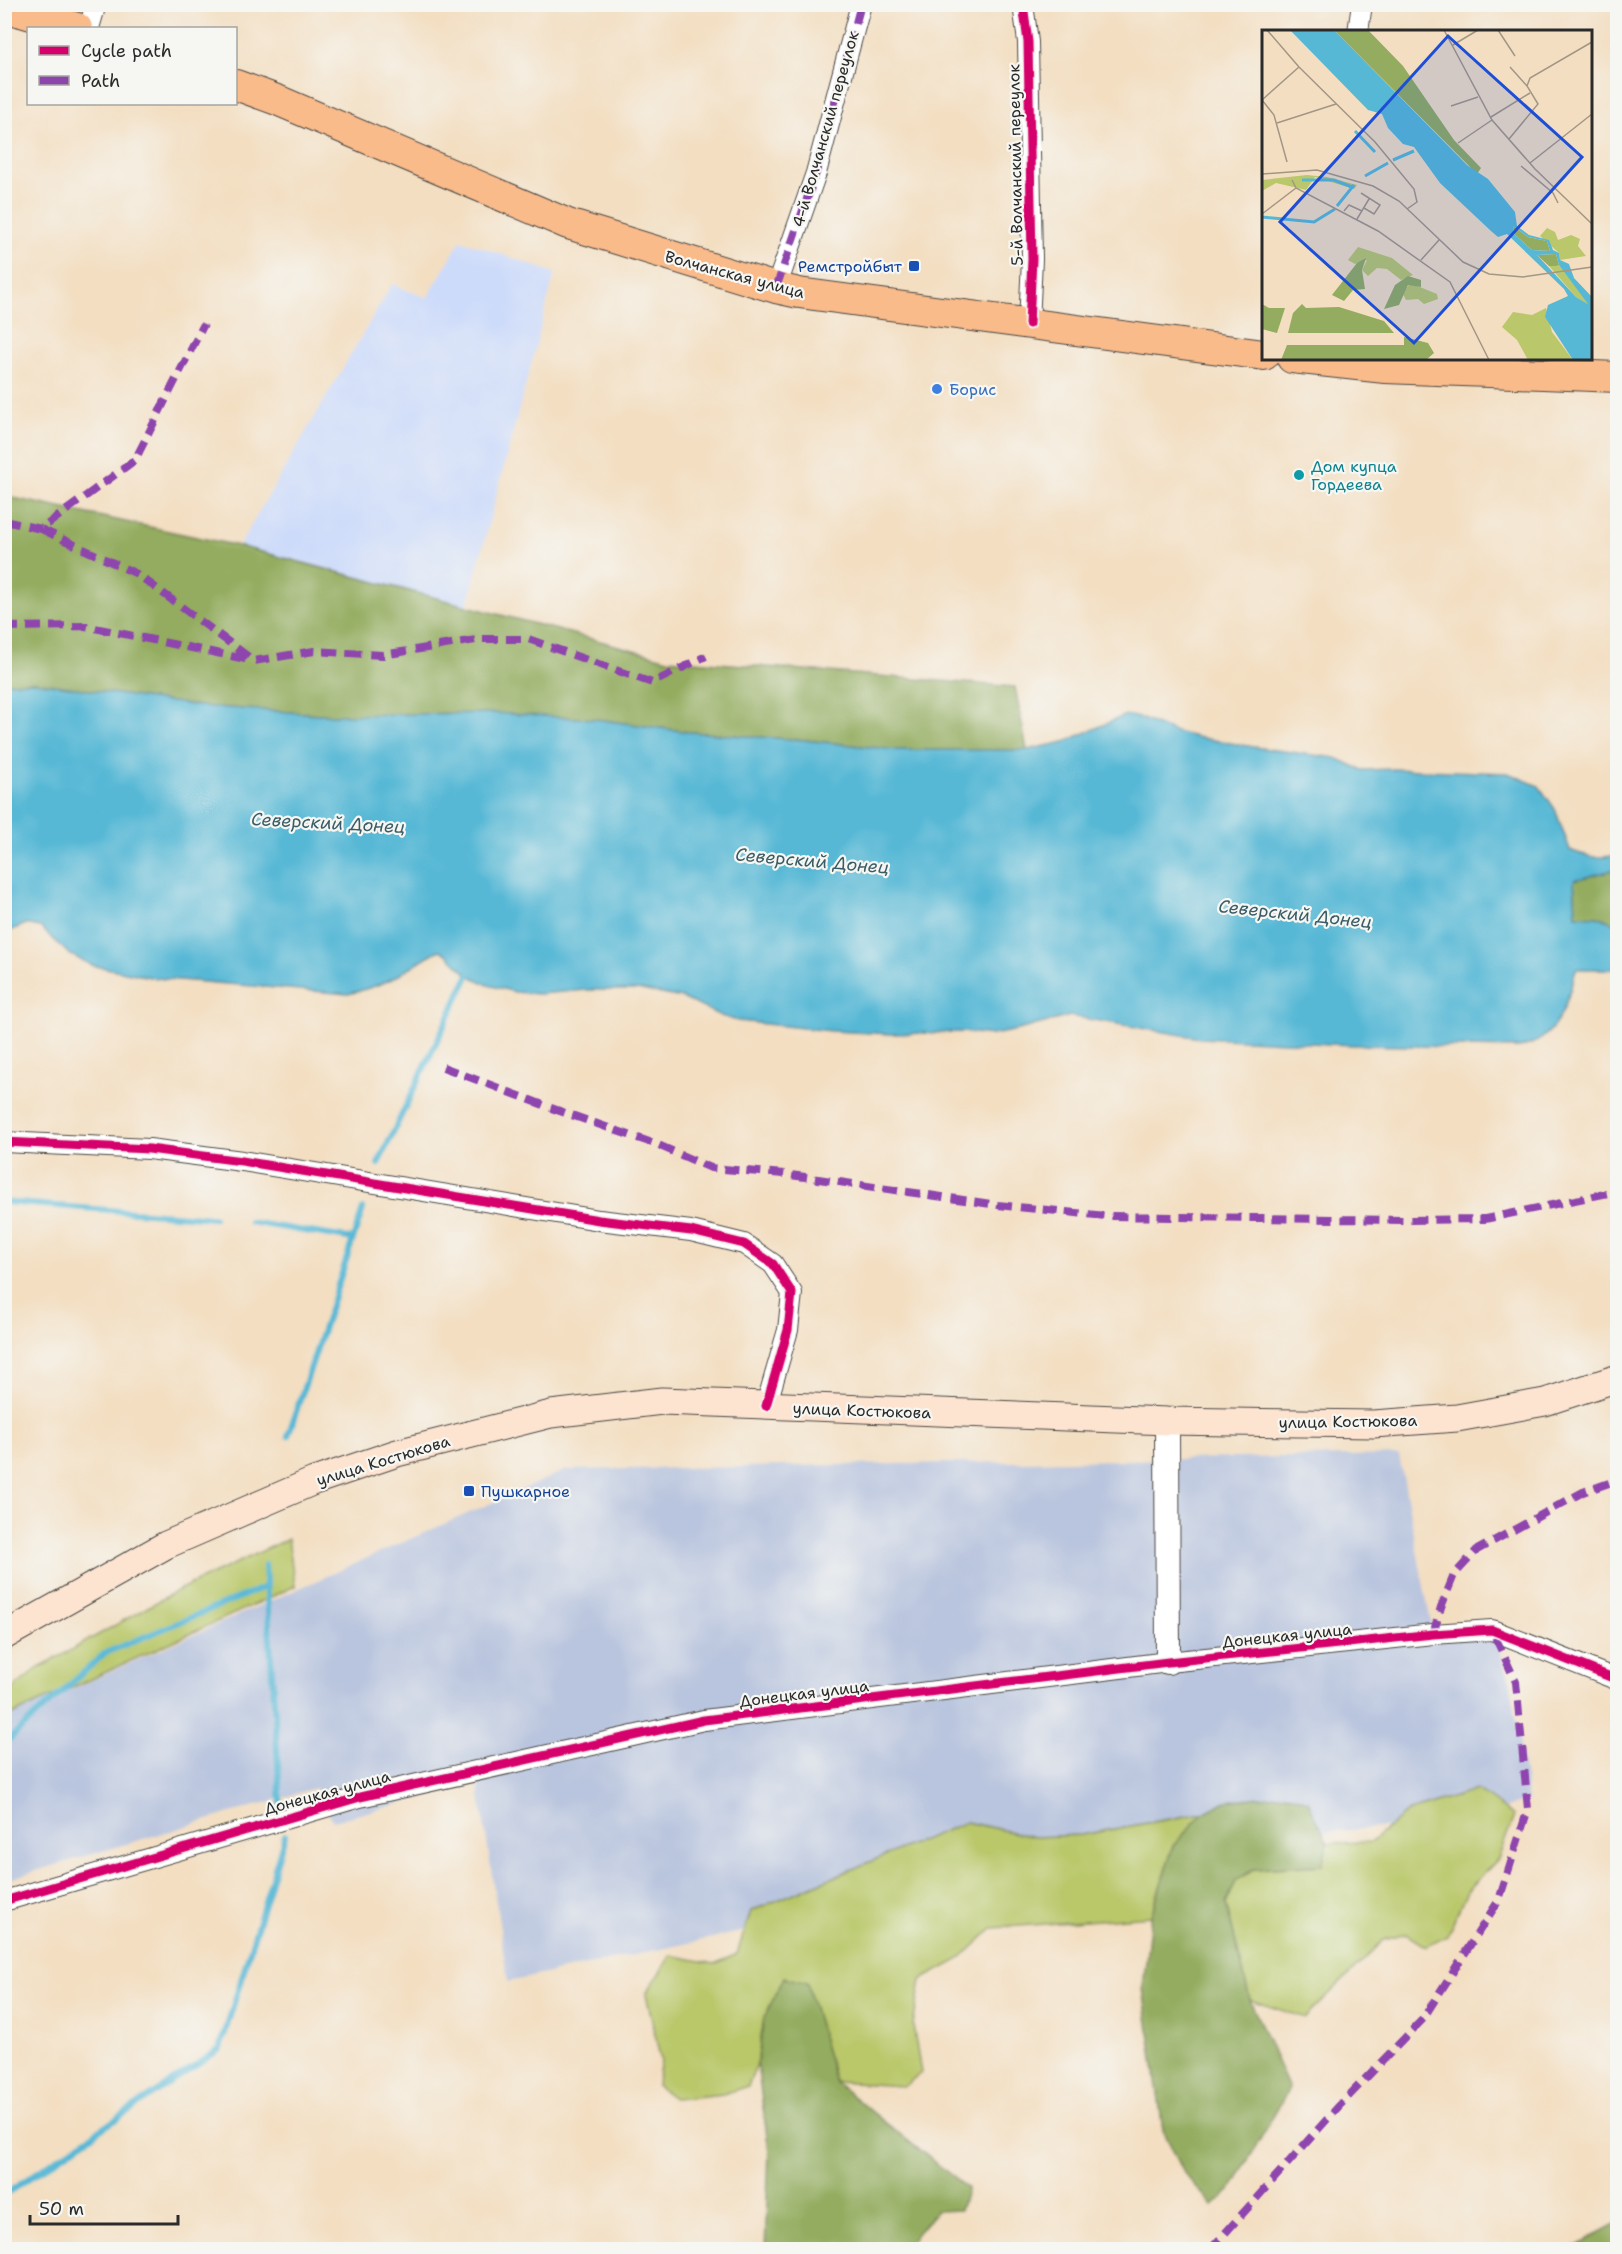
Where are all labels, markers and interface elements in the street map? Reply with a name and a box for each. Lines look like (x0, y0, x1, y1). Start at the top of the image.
legend (27, 27, 237, 105)
street label: 4-й Волчанский переулок (787, 28, 864, 230)
inset map (1262, 30, 1592, 360)
text: Cycle path (81, 39, 172, 63)
street label: 5-й Волчанский переулок (1003, 63, 1028, 266)
text: Path (81, 69, 120, 93)
street label: Волчанская улица (663, 246, 807, 303)
place label: Ремстройбыт (798, 256, 903, 277)
marker: Ремстройбыт (907, 259, 921, 273)
place label: Борис (949, 379, 996, 400)
marker: Борис (930, 382, 944, 396)
place label: Дом купца Гордеева (1311, 456, 1397, 495)
marker: Дом купца Гордеева (1292, 468, 1306, 482)
water label: Северский Донец (250, 807, 406, 839)
water label: Северский Донец (734, 842, 890, 880)
water label: Северский Донец (1217, 894, 1373, 934)
street label: улица Костюкова (792, 1398, 932, 1423)
street label: улица Костюкова (1279, 1410, 1417, 1433)
street label: улица Костюкова (314, 1430, 452, 1491)
place label: Пушкарное (481, 1481, 570, 1502)
marker: Пушкарное (462, 1484, 476, 1498)
street label: Донецкая улица (1221, 1618, 1353, 1653)
street label: Донецкая улица (738, 1675, 870, 1712)
street label: Донецкая улица (261, 1765, 393, 1819)
scale bar (30, 2188, 178, 2226)
text: 50 m (39, 2197, 84, 2221)

